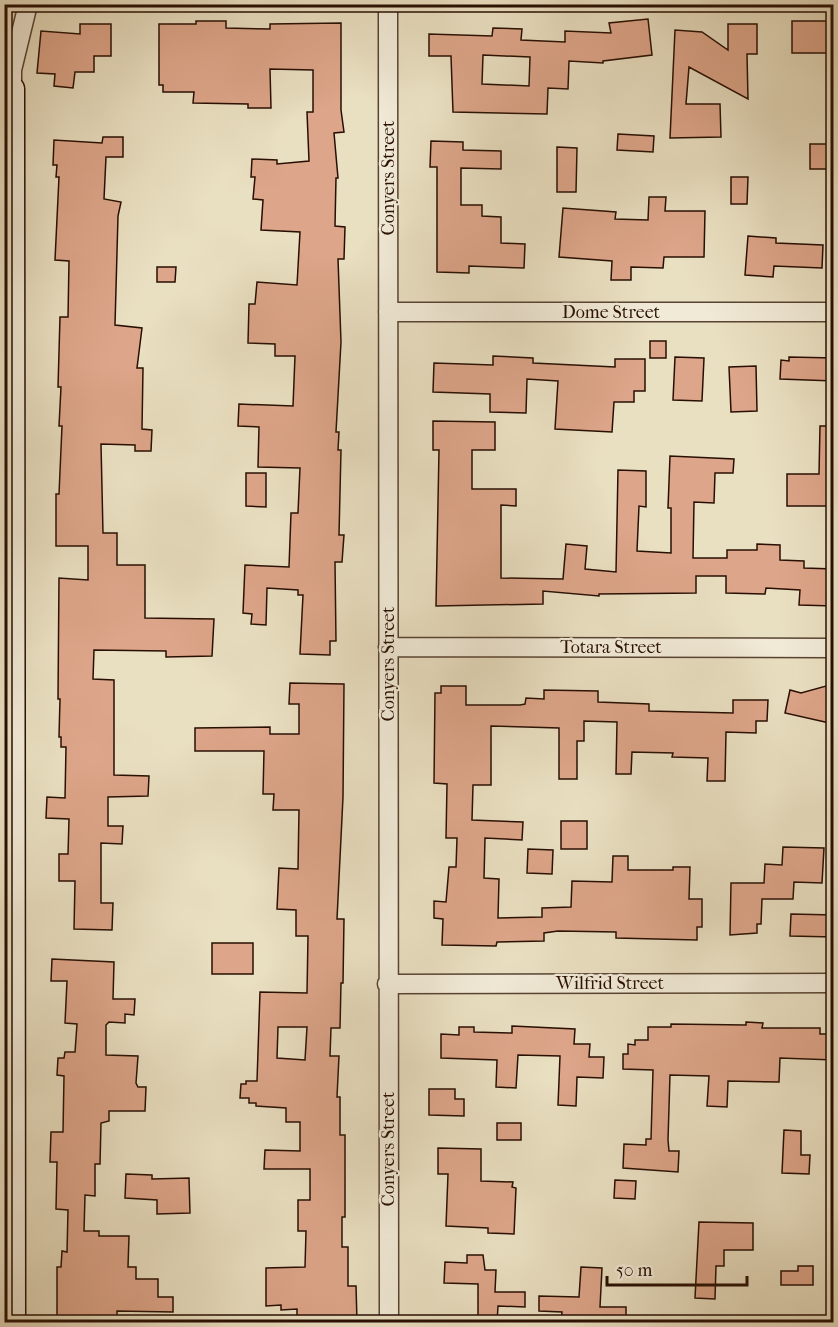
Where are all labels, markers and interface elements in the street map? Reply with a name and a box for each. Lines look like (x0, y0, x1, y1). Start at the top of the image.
street label: Conyers Street (378, 120, 399, 235)
street label: Dome Street (562, 302, 661, 323)
street label: Conyers Street (378, 606, 399, 721)
street label: Totara Street (560, 637, 662, 658)
street label: Wilfrid Street (555, 973, 664, 994)
street label: Conyers Street (378, 1091, 399, 1206)
scale bar (607, 1249, 746, 1287)
text: 50 m (616, 1260, 653, 1281)

